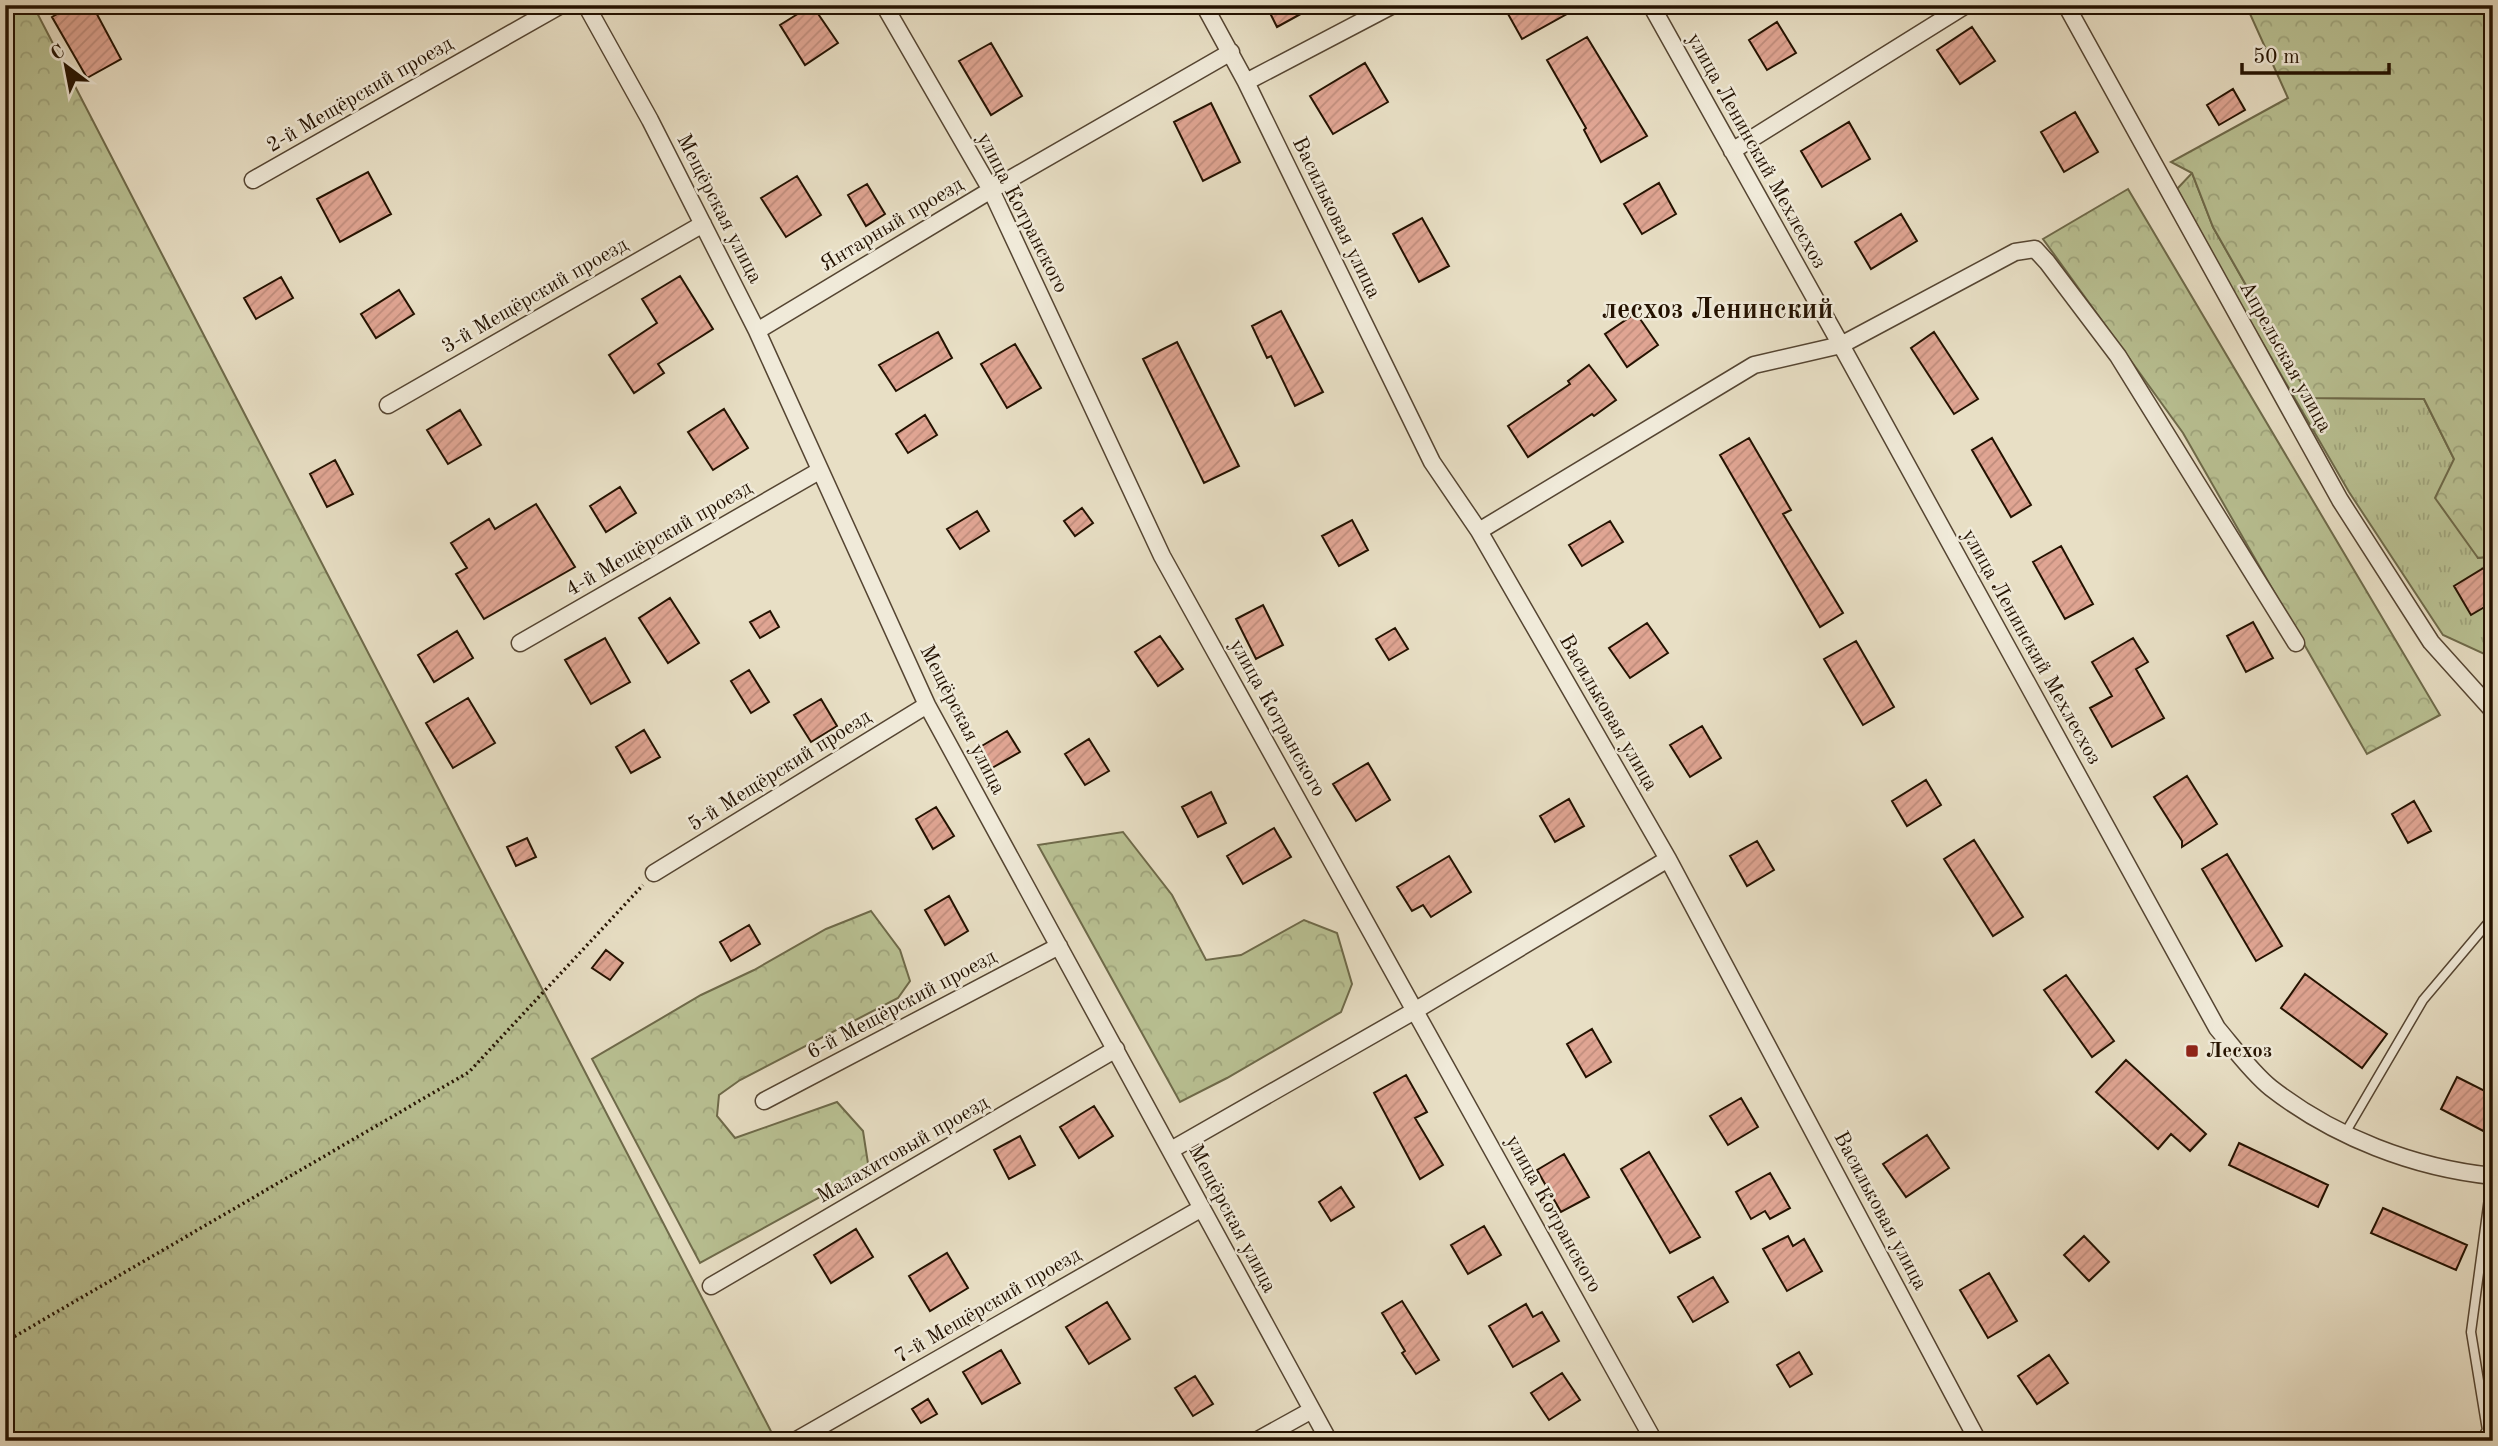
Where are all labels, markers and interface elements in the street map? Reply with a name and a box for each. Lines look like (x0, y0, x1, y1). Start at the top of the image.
street label: улица Ленинский Мехлесхоз (1682, 30, 1830, 272)
north arrow (32, 32, 102, 102)
scale bar (2242, 32, 2390, 76)
street label: 2-й Мещёрский проезд (263, 33, 457, 157)
text: С (48, 42, 69, 65)
text: 50 m (2253, 47, 2300, 68)
street label: улица Котранского (973, 130, 1071, 296)
street label: Мещёрская улица (672, 131, 766, 287)
street label: Васильковая улица (1288, 134, 1384, 302)
street label: Янтарный проезд (817, 174, 968, 276)
street label: 3-й Мещёрский проезд (438, 234, 632, 358)
street label: Апрельская улица (2235, 278, 2335, 436)
district label: лесхоз Ленинский (1602, 297, 1834, 325)
street label: 4-й Мещёрский проезд (562, 477, 756, 601)
street label: улица Ленинский Мехлесхоз (1957, 526, 2105, 768)
street label: Васильковая улица (1555, 631, 1661, 795)
street label: улица Котранского (1225, 636, 1329, 800)
street label: Мещёрская улица (915, 642, 1009, 798)
street label: 5-й Мещёрский проезд (685, 706, 876, 836)
street label: 6-й Мещёрский проезд (804, 946, 1001, 1064)
place label: Лесхоз (2206, 1041, 2272, 1062)
marker: Лесхоз (2184, 1043, 2200, 1059)
street label: Малахитовый проезд (814, 1092, 993, 1208)
street label: Васильковая улица (1829, 1128, 1931, 1294)
street label: улица Котранского (1501, 1132, 1605, 1296)
street label: Мещёрская улица (1184, 1142, 1280, 1296)
street label: 7-й Мещёрский проезд (891, 1244, 1085, 1368)

